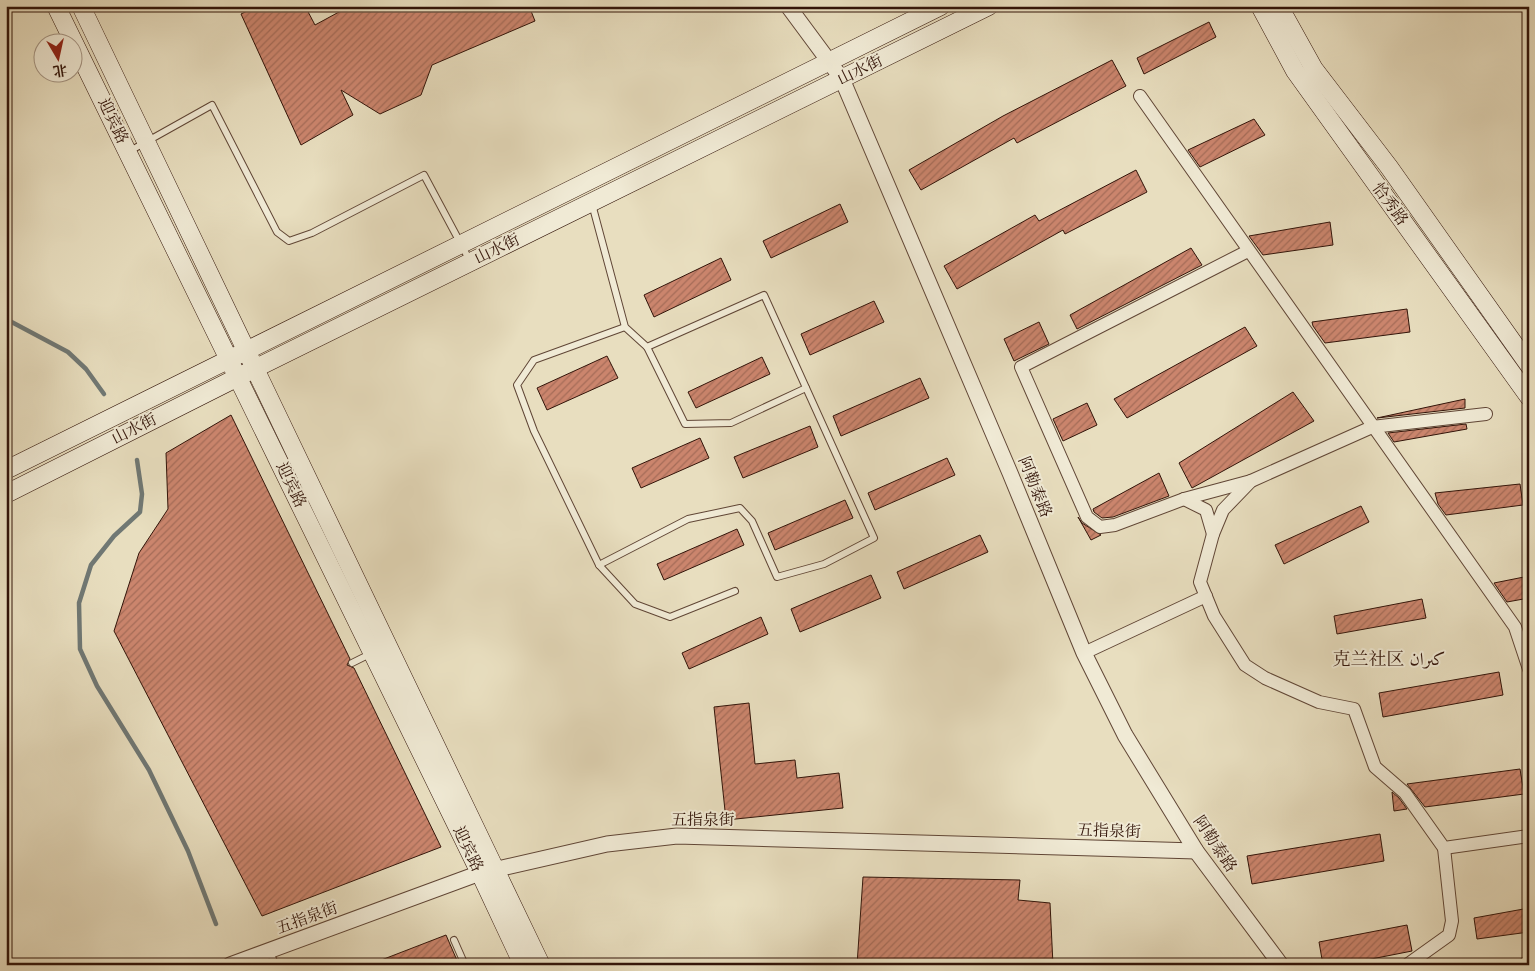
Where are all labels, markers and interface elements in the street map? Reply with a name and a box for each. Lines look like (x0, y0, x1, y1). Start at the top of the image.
north arrow (32, 32, 82, 82)
street label: 山水街 (834, 50, 886, 90)
text: 北 (52, 60, 68, 81)
street label: 迎宾路 (93, 95, 133, 147)
street label: 恰秀路 (1367, 178, 1413, 230)
street label: 山水街 (471, 229, 523, 269)
street label: 山水街 (108, 408, 160, 450)
street label: 阿勒泰路 (1013, 453, 1057, 521)
street label: 迎宾路 (271, 459, 311, 511)
district label: 克兰社区 كىران (1333, 647, 1445, 672)
street label: 五指泉街 (671, 809, 735, 831)
street label: 阿勒泰路 (1188, 811, 1242, 877)
street label: 五指泉街 (1077, 819, 1141, 843)
street label: 迎宾路 (448, 823, 488, 875)
street label: 五指泉街 (273, 897, 341, 939)

